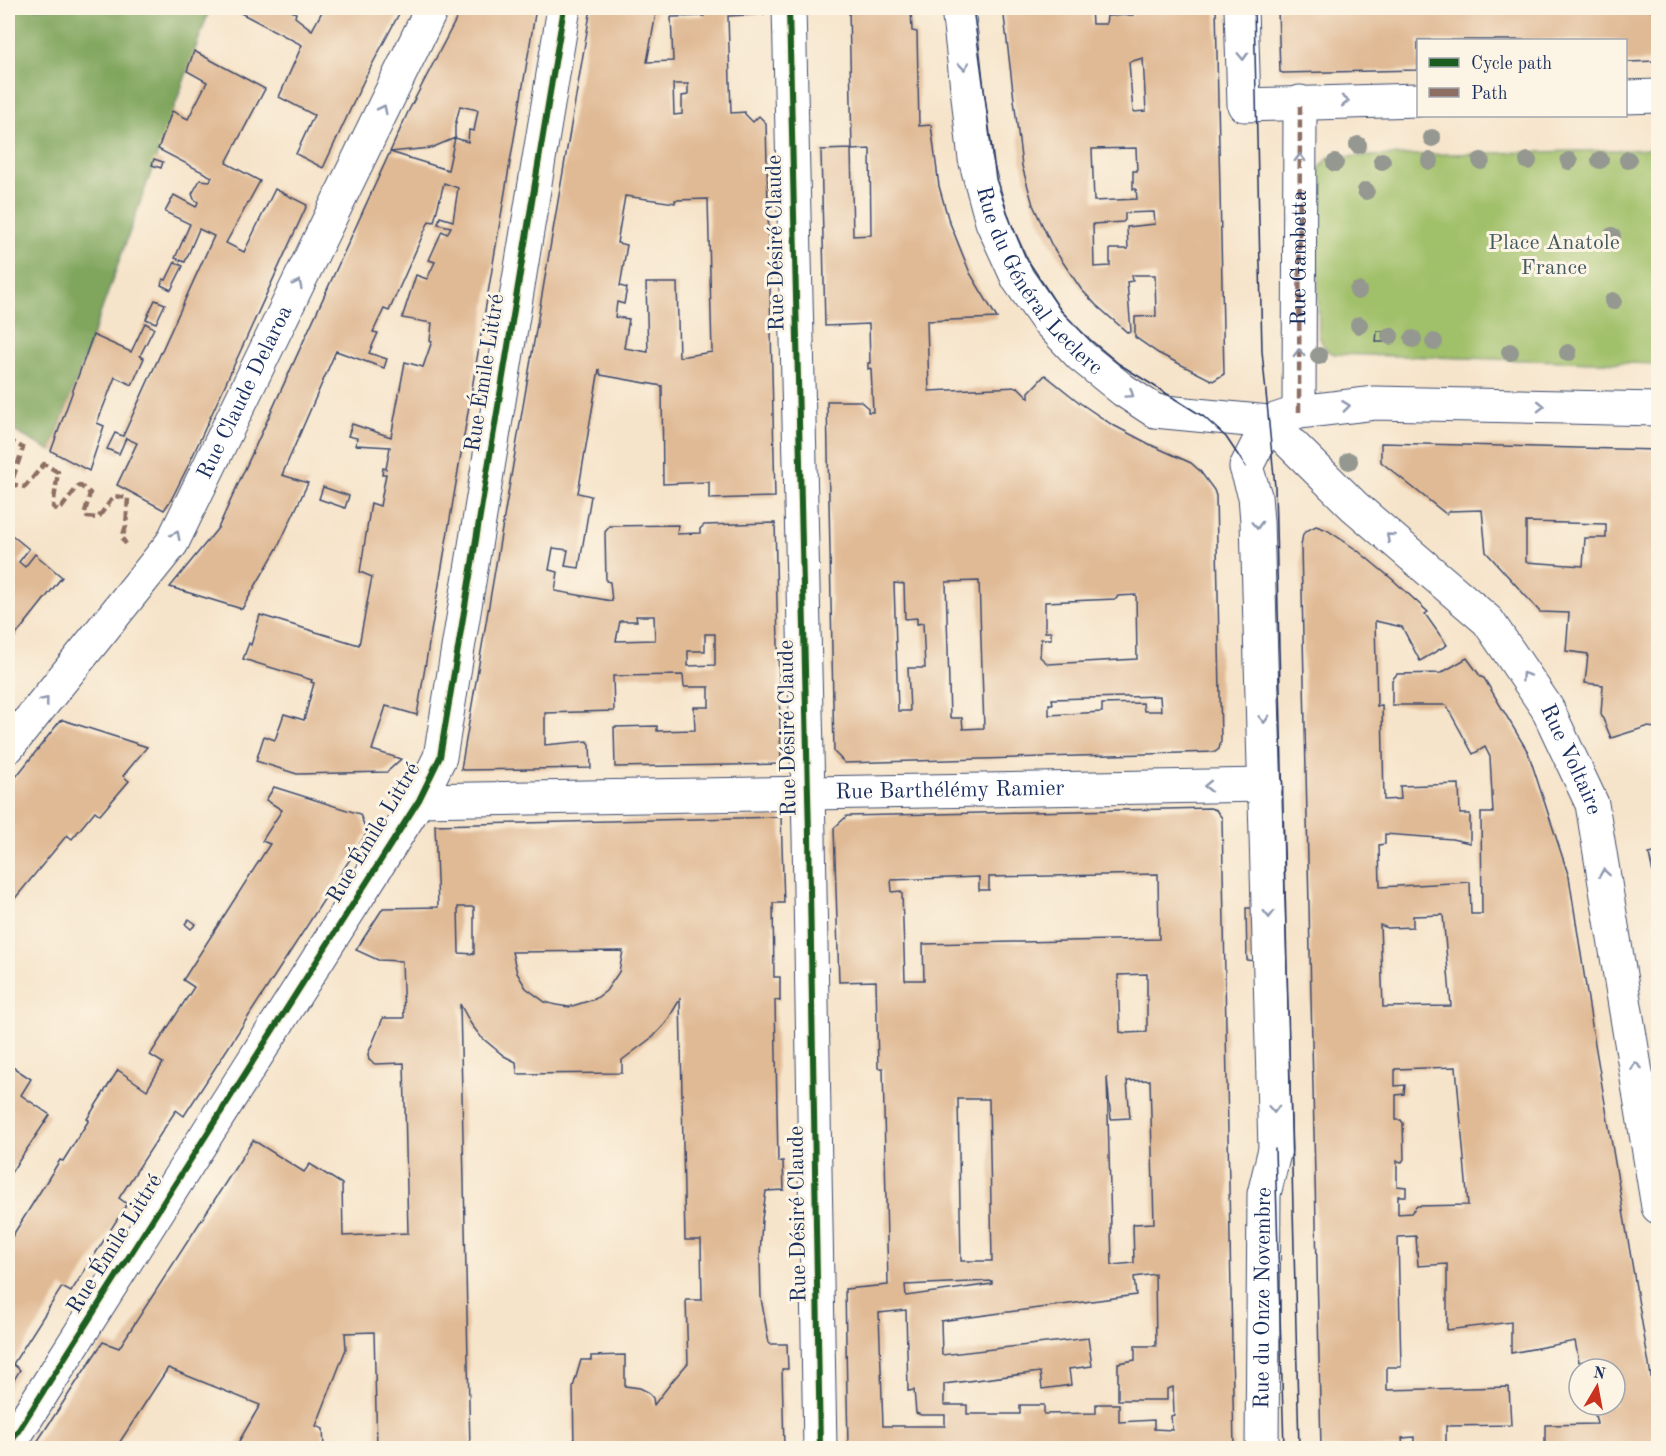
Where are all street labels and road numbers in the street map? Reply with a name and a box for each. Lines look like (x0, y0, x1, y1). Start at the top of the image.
street label: Rue Désiré Claude (763, 154, 789, 332)
street label: Rue du Général Leclerc (972, 184, 1106, 379)
street label: Rue Gambetta (1288, 190, 1311, 326)
street label: Rue Émile Littré (459, 292, 508, 454)
street label: Rue Claude Delaroa (194, 302, 297, 483)
street label: Rue Désiré Claude (775, 639, 801, 817)
street label: Rue Voltaire (1536, 701, 1605, 816)
street label: Rue Émile Littré (321, 757, 425, 907)
street label: Rue Barthélémy Ramier (835, 778, 1065, 804)
street label: Rue Désiré Claude (785, 1125, 811, 1303)
street label: Rue Émile Littré (61, 1169, 167, 1318)
street label: Rue du Onze Novembre (1251, 1185, 1276, 1409)

